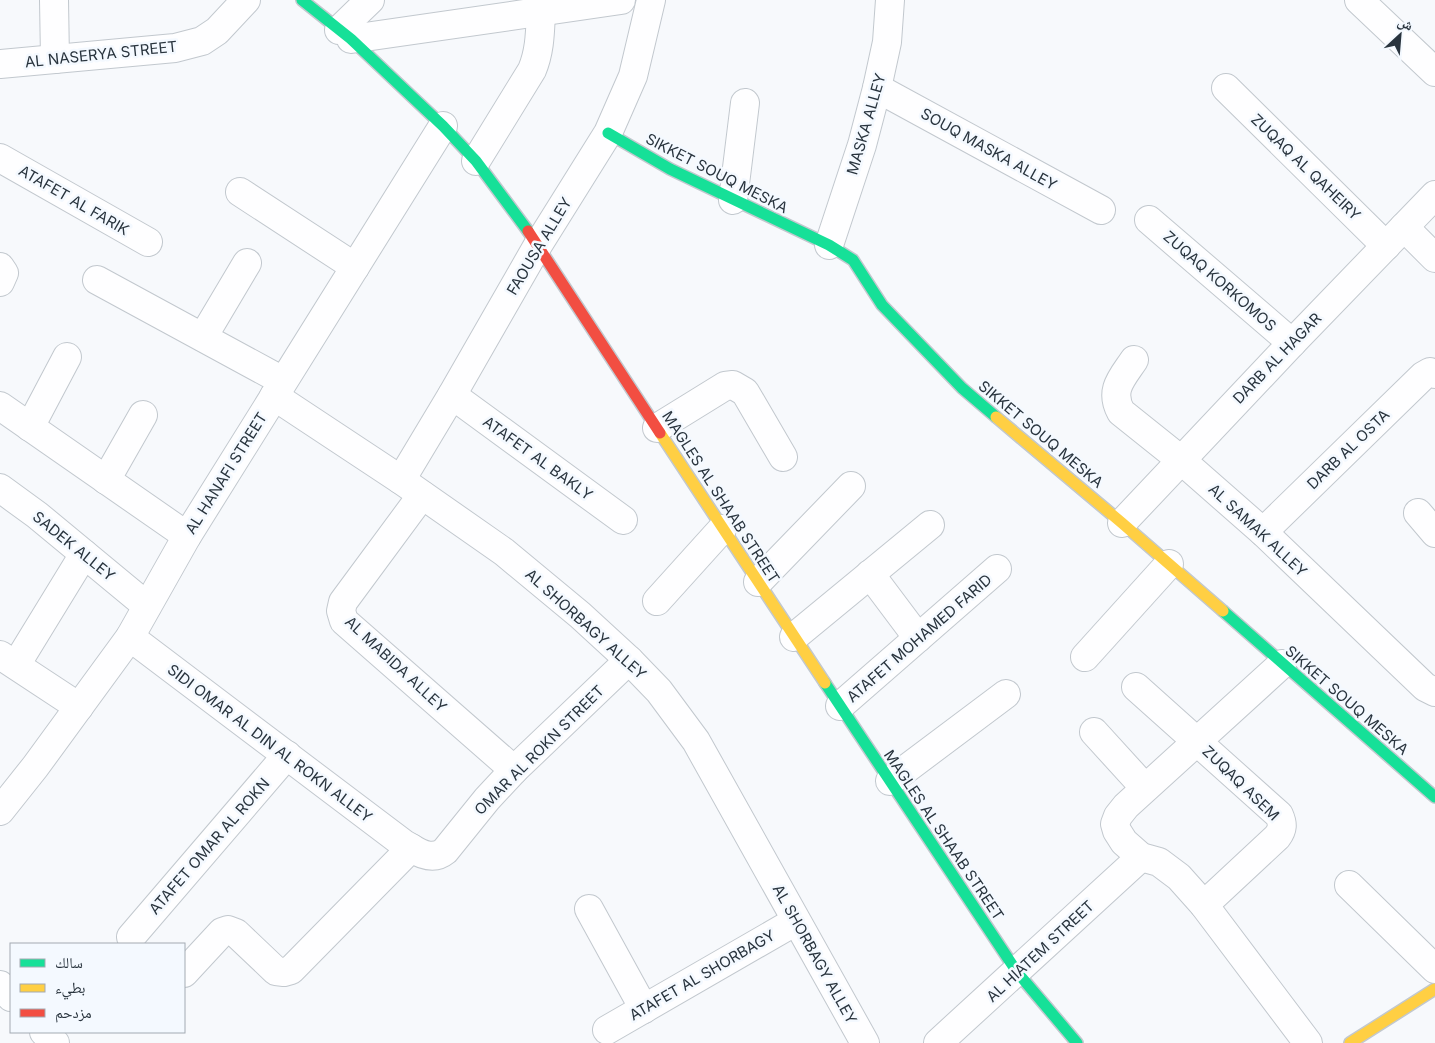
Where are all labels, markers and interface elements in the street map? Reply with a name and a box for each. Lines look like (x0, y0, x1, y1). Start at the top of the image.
north arrow (1375, 10, 1425, 60)
text: ش (1395, 12, 1416, 35)
street label: AL NASERYA STREET (24, 37, 178, 71)
street label: MASKA ALLEY (842, 71, 890, 177)
street label: SOUQ MASKA ALLEY (918, 104, 1060, 194)
street label: ZUQAQ AL QAHEIRY (1247, 110, 1365, 224)
street label: SIKKET SOUQ MESKA (643, 129, 791, 217)
street label: ATAFET AL FARIK (15, 161, 133, 239)
street label: FAOUSA ALLEY (502, 194, 576, 298)
street label: ZUQAQ KORKOMOS (1160, 227, 1280, 335)
street label: DARB AL HAGAR (1229, 308, 1325, 407)
street label: SIKKET SOUQ MESKA (975, 376, 1107, 492)
street label: DARB AL OSTA (1303, 405, 1393, 493)
street label: MAGLES AL SHAAB STREET (658, 407, 784, 587)
street label: AL HANAFI STREET (181, 409, 271, 537)
street label: ATAFET AL BAKLY (479, 412, 597, 504)
street label: AL SAMAK ALLEY (1205, 479, 1311, 581)
street label: SADEK ALLEY (29, 507, 119, 585)
street label: AL SHORBAGY ALLEY (522, 565, 650, 683)
street label: ATAFET MOHAMED FARID (843, 570, 995, 706)
street label: AL MABIDA ALLEY (341, 612, 451, 716)
street label: SIKKET SOUQ MESKA (1281, 641, 1413, 759)
street label: SIDI OMAR AL DIN AL ROKN ALLEY (164, 660, 376, 826)
street label: OMAR AL ROKN STREET (470, 681, 608, 819)
street label: ZUQAQ ASEM (1199, 742, 1283, 824)
street label: MAGLES AL SHAAB STREET (880, 746, 1008, 924)
street label: ATAFET OMAR AL ROKN (145, 774, 273, 918)
street label: AL SHORBAGY ALLEY (769, 881, 861, 1027)
street label: AL HIATEM STREET (982, 896, 1098, 1006)
street label: ATAFET AL SHORBAGY (626, 925, 778, 1025)
legend (10, 943, 185, 1033)
text: سالك (55, 953, 83, 972)
text: بطيء (55, 978, 85, 1000)
text: مزدحم (55, 1003, 92, 1023)

